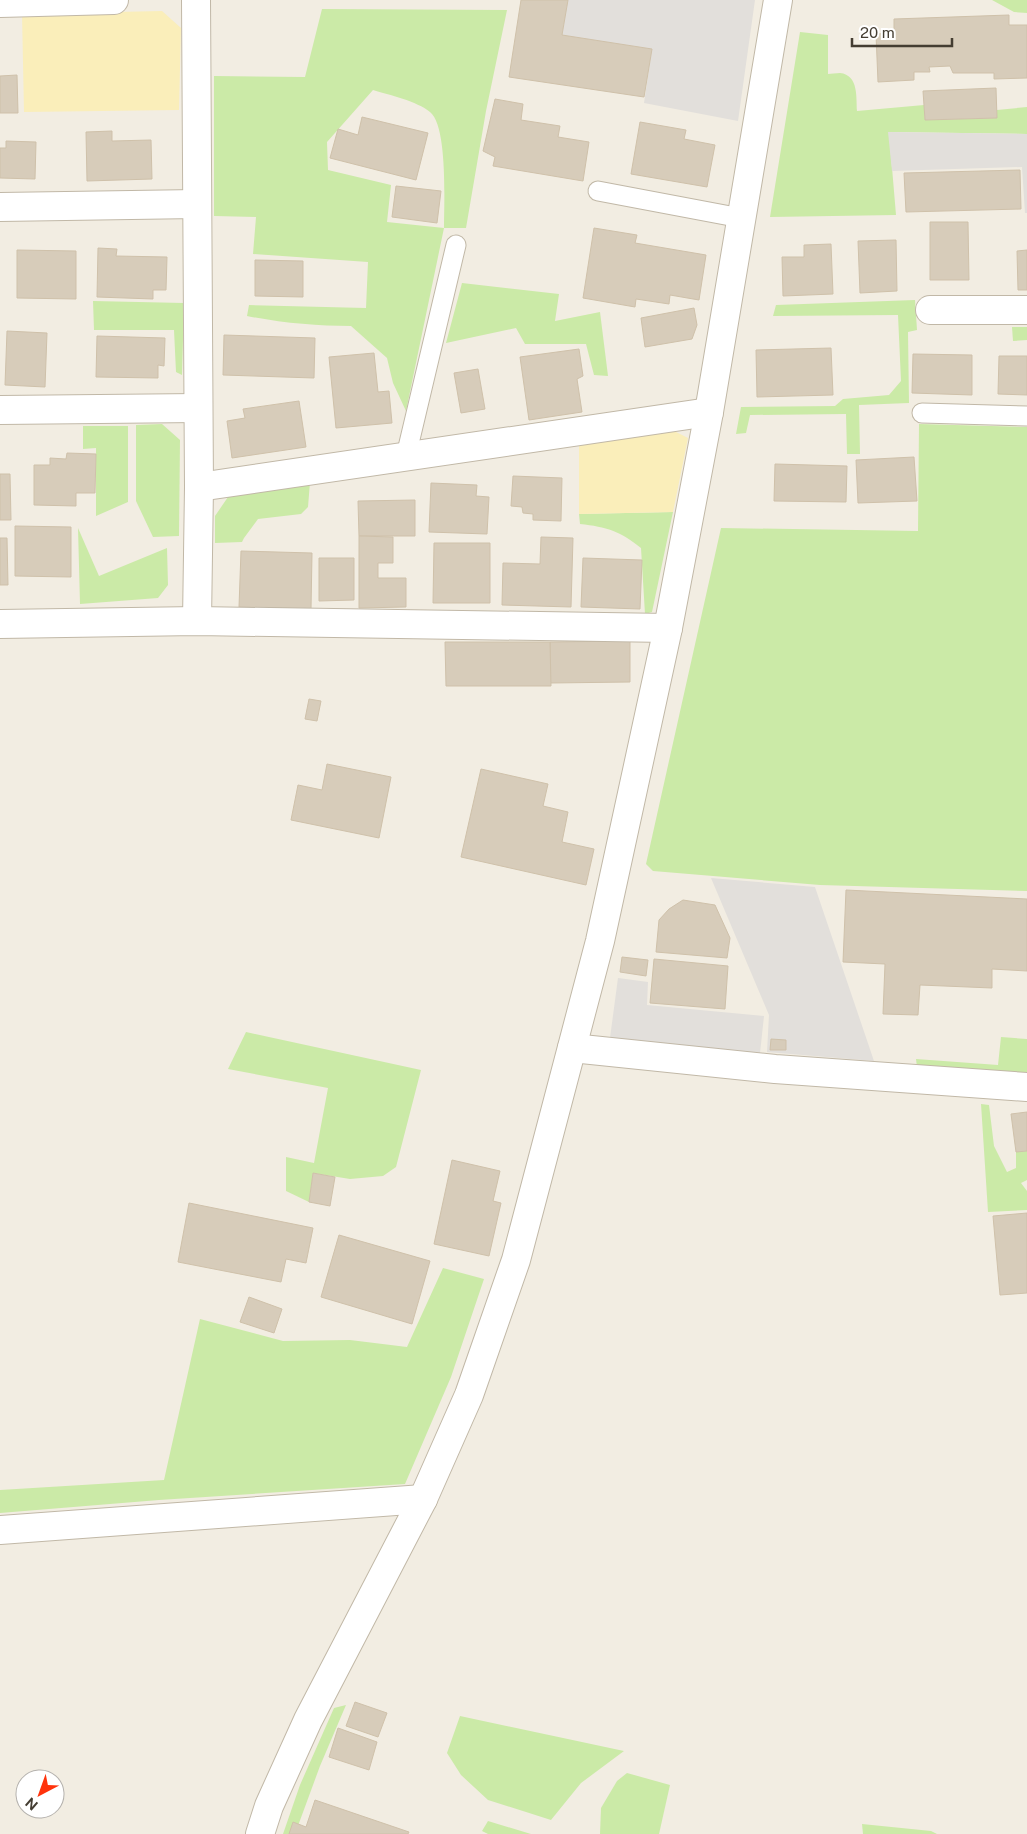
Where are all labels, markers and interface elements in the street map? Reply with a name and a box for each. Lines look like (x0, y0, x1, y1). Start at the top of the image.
scale bar (852, 15, 952, 47)
text: 20 m (860, 24, 895, 41)
north arrow (15, 1769, 65, 1819)
text: N (22, 1794, 41, 1813)

